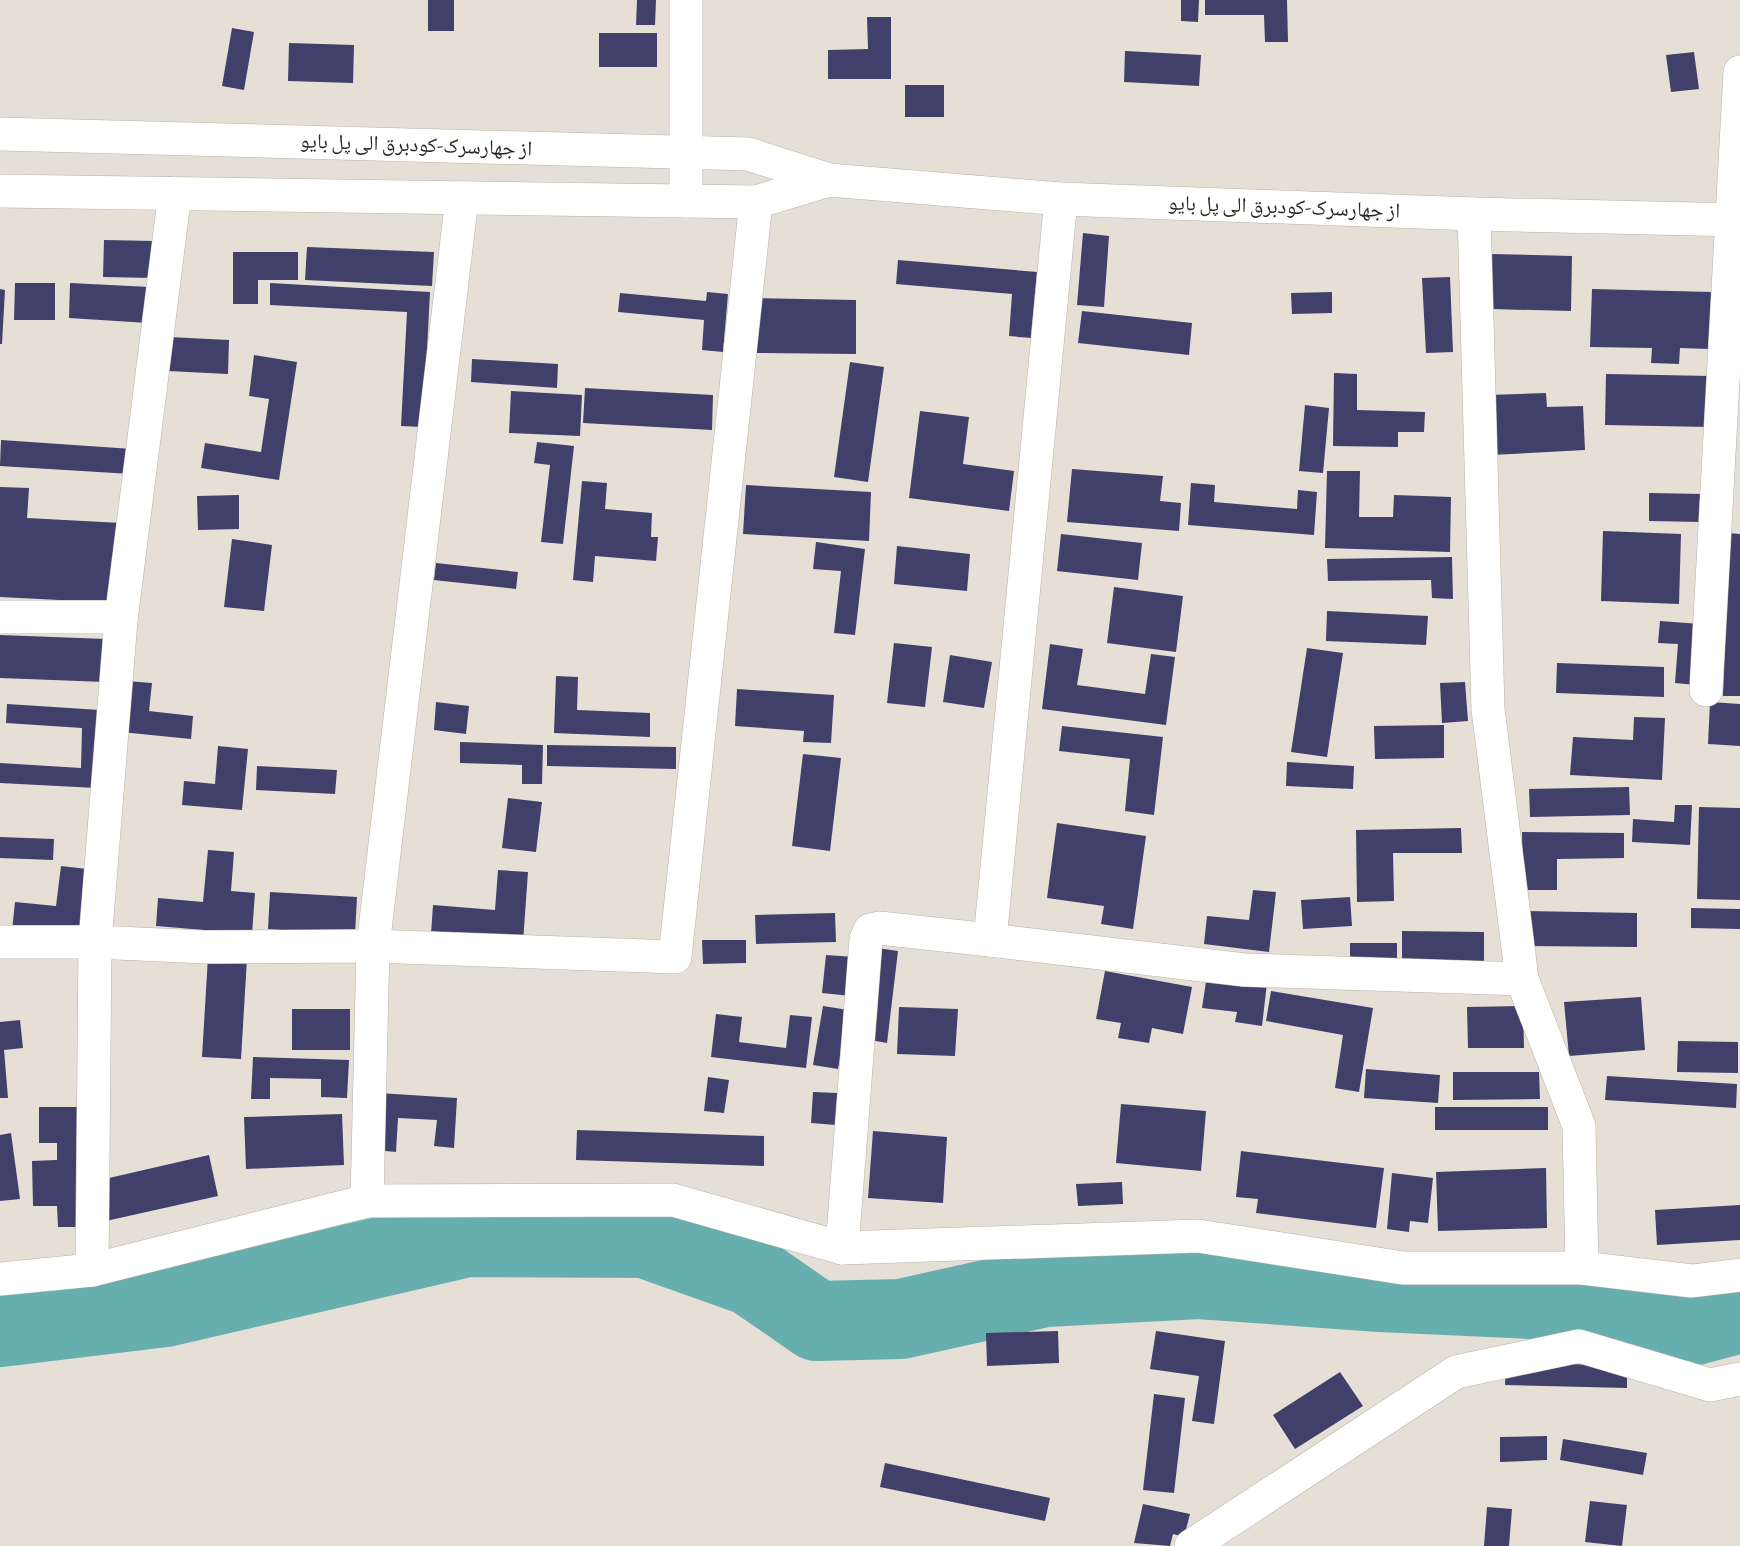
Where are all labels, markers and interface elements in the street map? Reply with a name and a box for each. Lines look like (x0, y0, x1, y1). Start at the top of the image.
street label: از جهارسرک-کودبرق الی پل بایو (299, 130, 532, 162)
street label: از جهارسرک-کودبرق الی پل بایو (1167, 192, 1400, 224)

